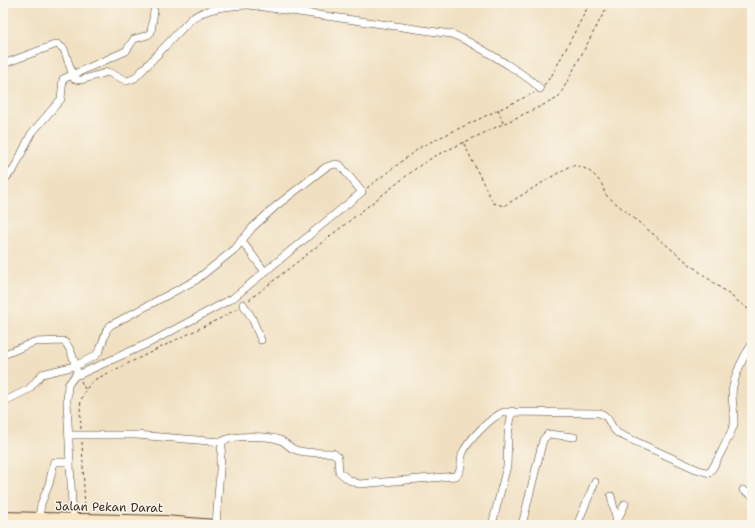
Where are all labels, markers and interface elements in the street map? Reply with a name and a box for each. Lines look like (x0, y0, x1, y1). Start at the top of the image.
street label: Jalan Pekan Darat (55, 498, 163, 516)

